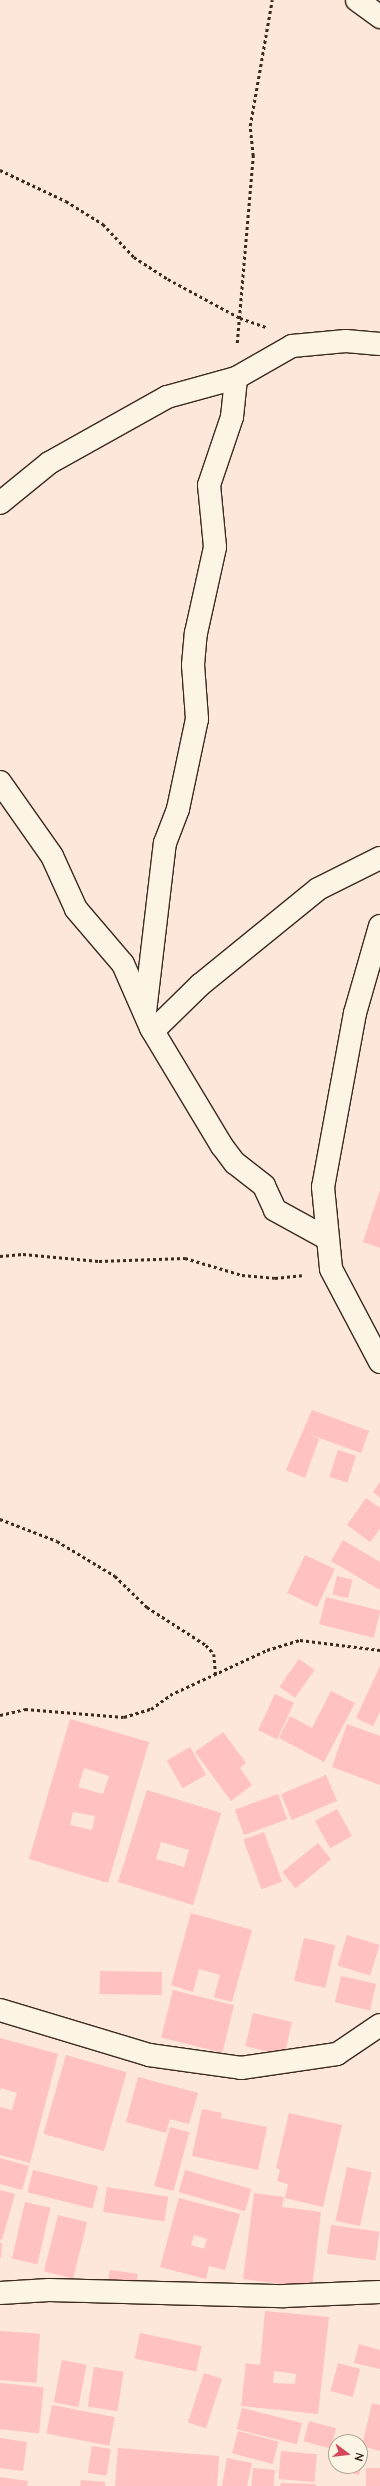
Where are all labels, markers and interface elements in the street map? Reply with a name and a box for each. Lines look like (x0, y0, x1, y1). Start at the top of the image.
north arrow (328, 2434, 368, 2474)
text: N (351, 2452, 367, 2462)

